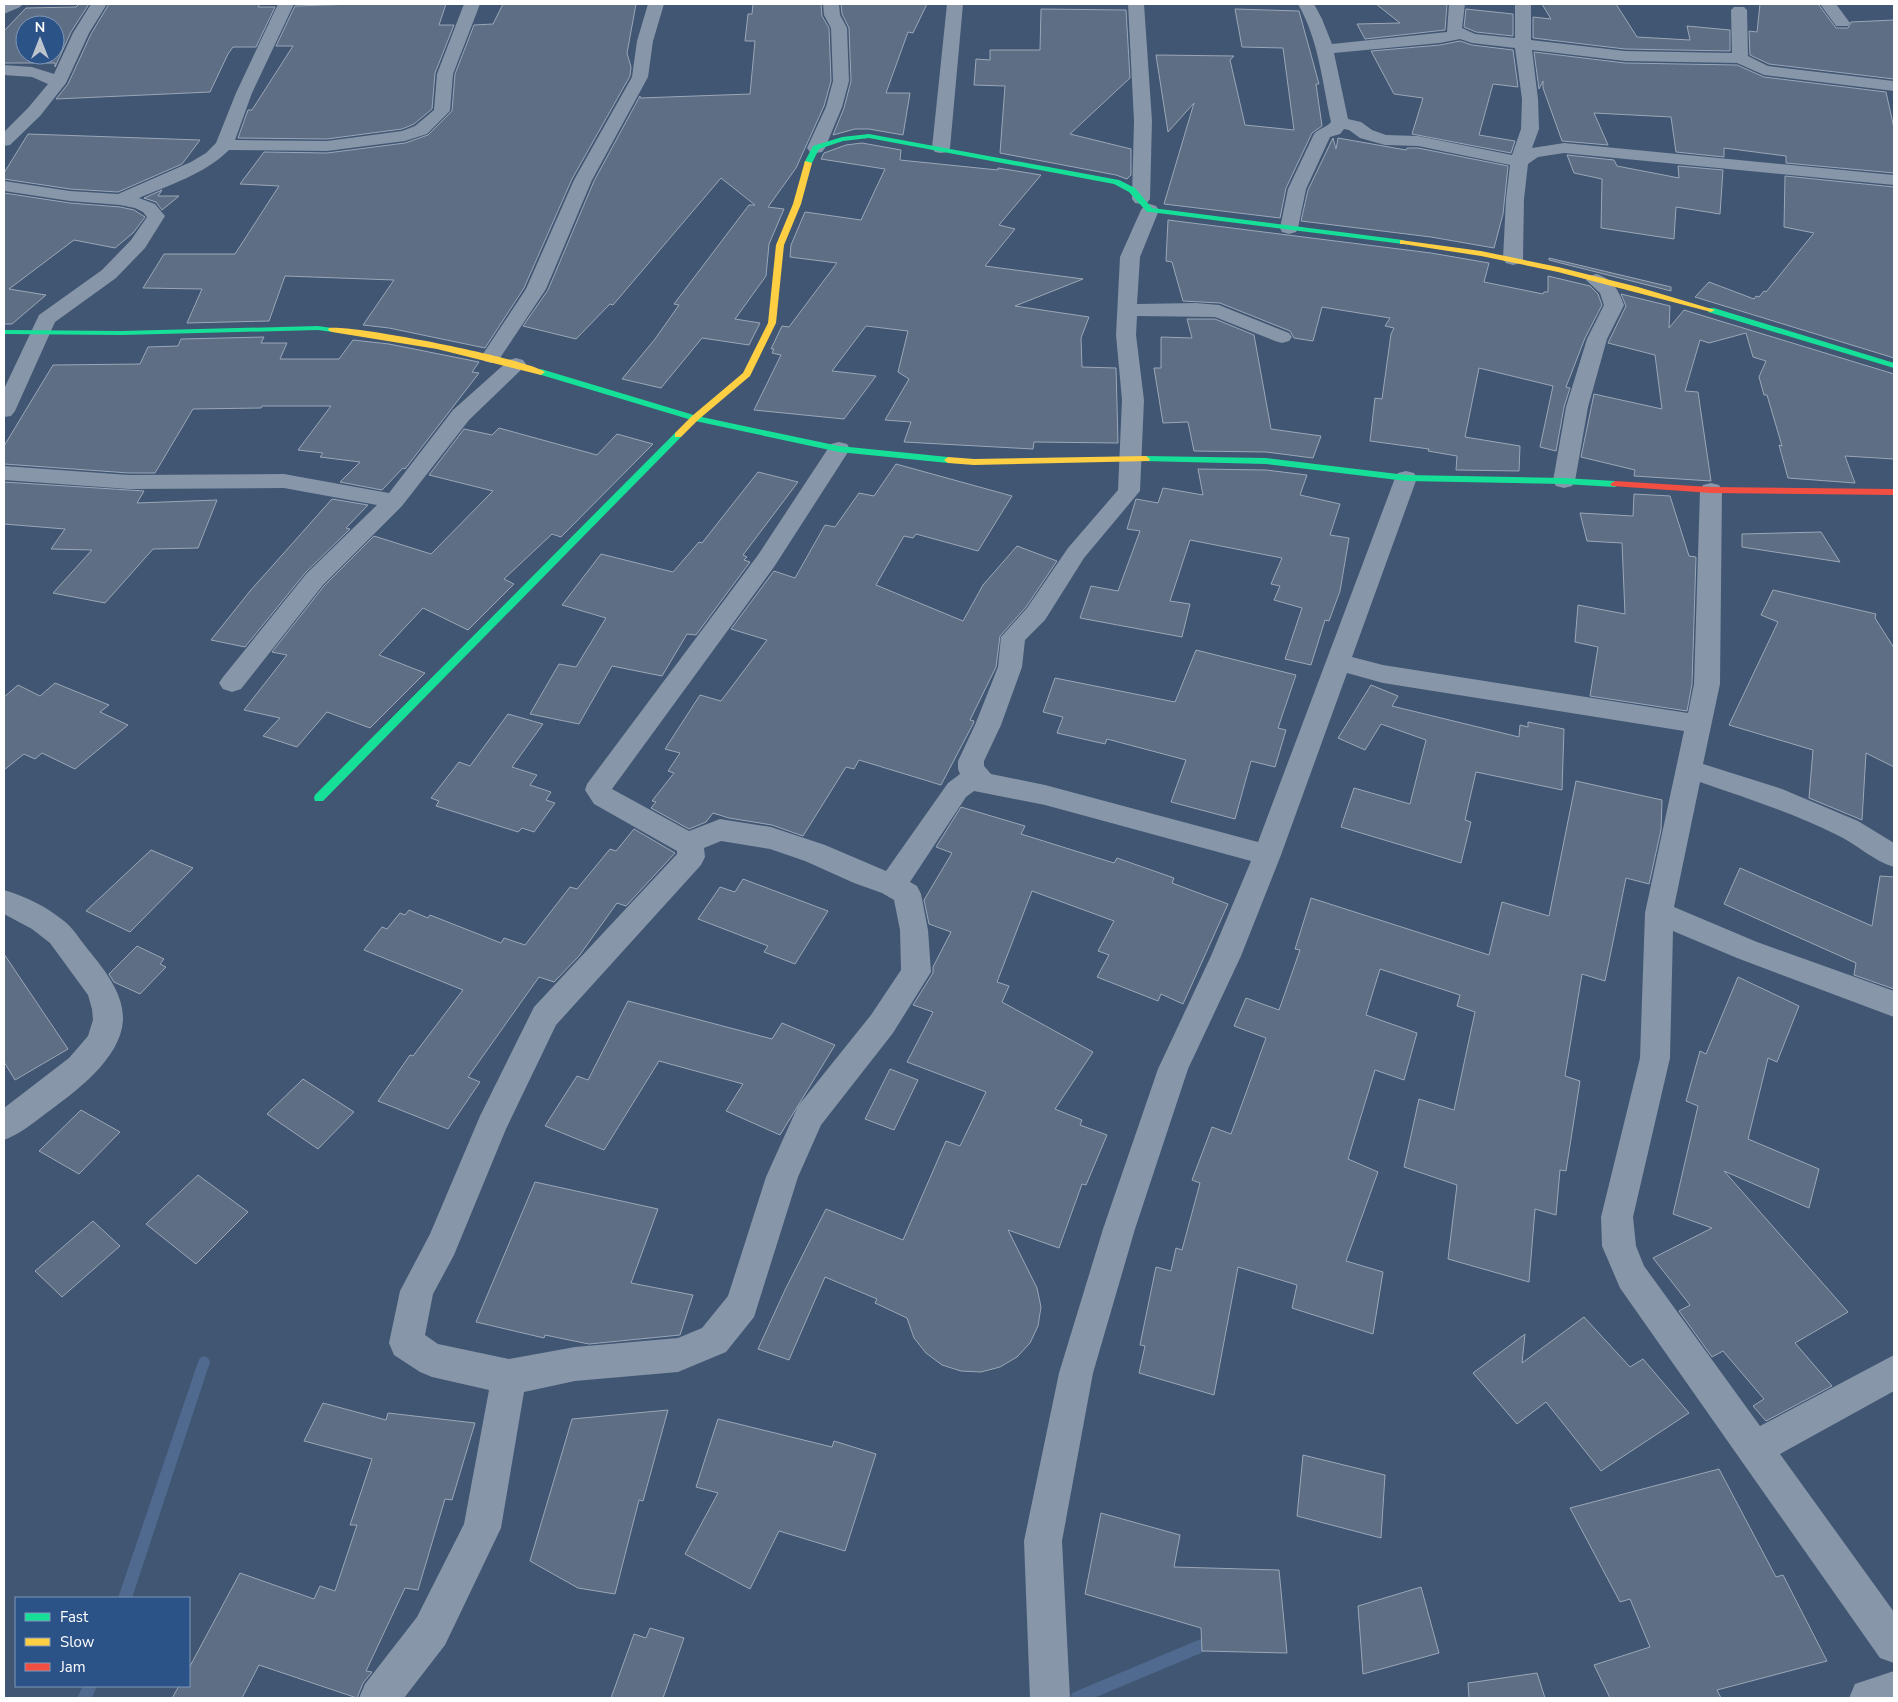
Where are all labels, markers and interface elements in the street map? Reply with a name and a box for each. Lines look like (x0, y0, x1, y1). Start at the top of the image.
north arrow (15, 15, 65, 65)
text: N (35, 18, 45, 37)
legend (15, 1597, 190, 1687)
text: Fast (60, 1607, 89, 1627)
text: Slow (60, 1632, 95, 1652)
text: Jam (59, 1657, 86, 1677)

